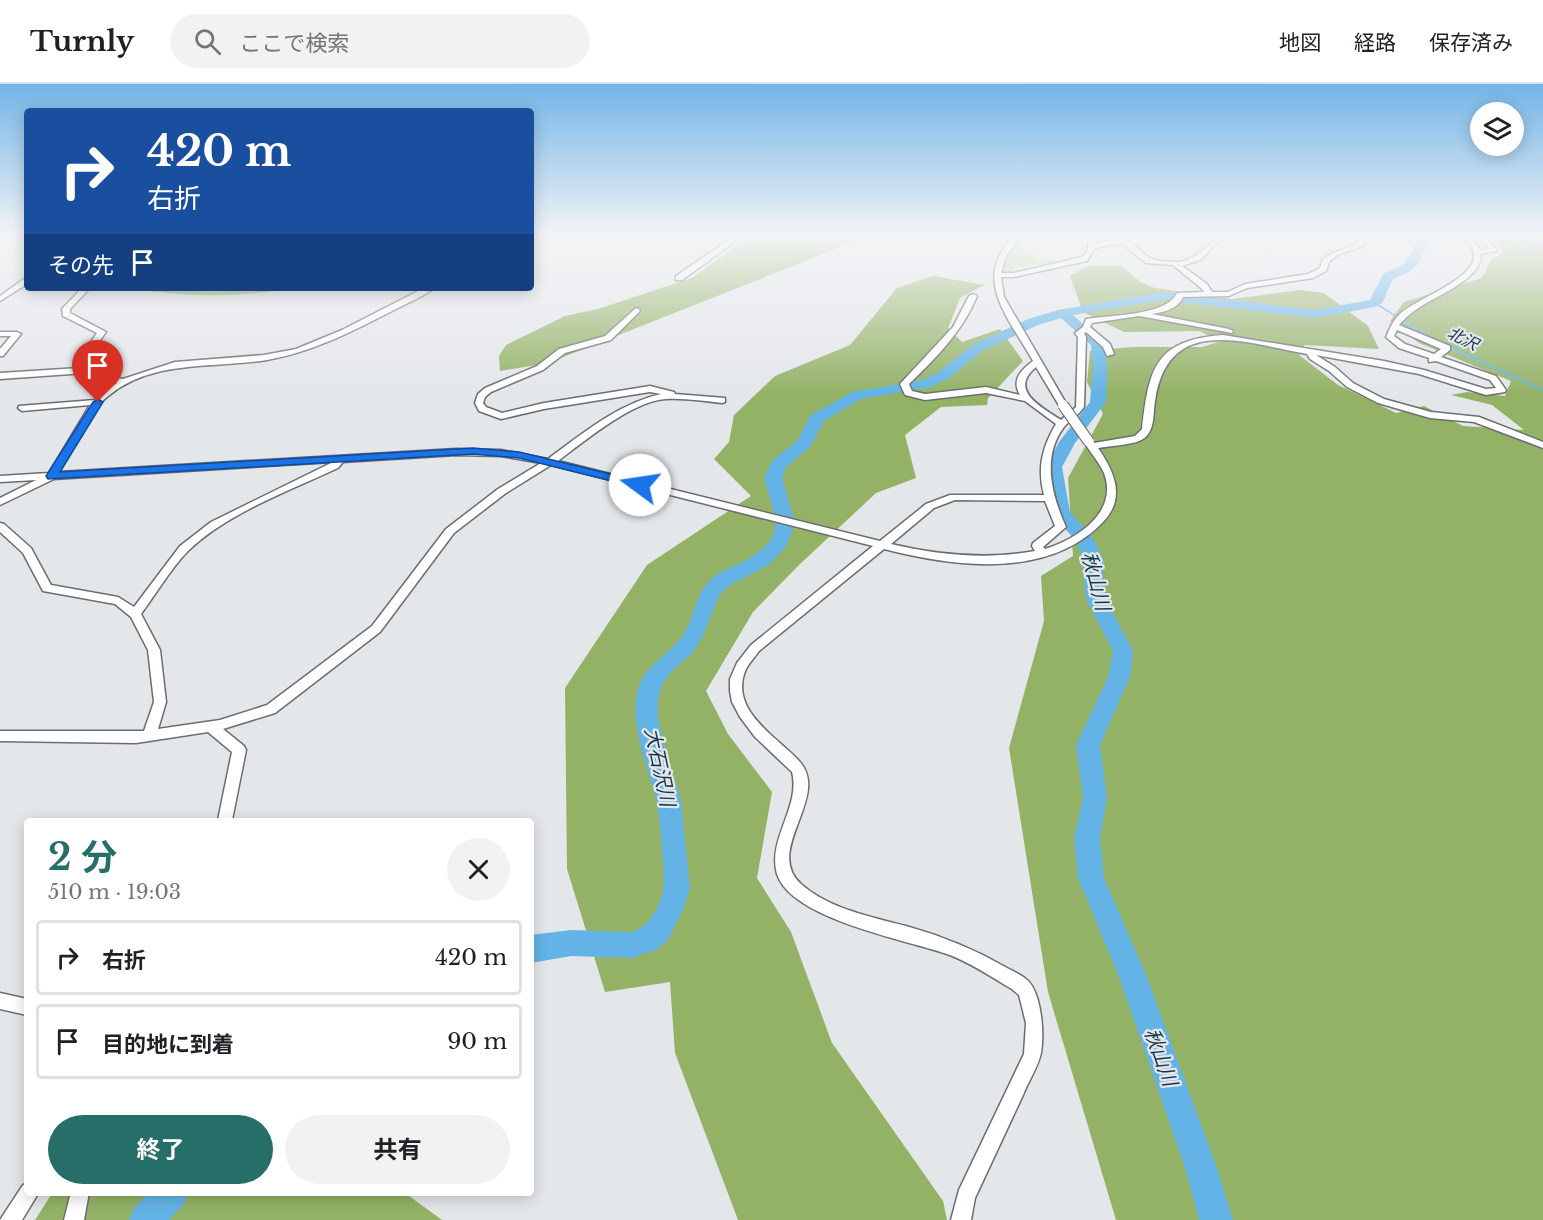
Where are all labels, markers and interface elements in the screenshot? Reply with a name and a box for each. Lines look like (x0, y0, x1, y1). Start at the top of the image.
search box (170, 14, 590, 68)
text: Turnly (30, 24, 134, 59)
icon: search (191, 25, 224, 58)
text: ここで検索 (239, 30, 349, 57)
text: 地図 (1279, 30, 1321, 56)
text: 経路 (1354, 30, 1396, 56)
text: 保存済み (1429, 30, 1513, 56)
map controls (1470, 102, 1524, 156)
button: layers (1470, 102, 1524, 156)
text: 420 m (147, 125, 292, 177)
icon: right (48, 132, 126, 210)
text: 右折 (147, 182, 201, 215)
icon: arrive (126, 246, 159, 279)
text: その先 (48, 252, 114, 279)
water label: 北沢 (1444, 322, 1484, 355)
pin (72, 340, 123, 402)
icon: arrive (81, 349, 114, 382)
position arrow (608, 453, 672, 517)
water label: 秋山川 (1077, 549, 1116, 615)
water label: 大石沢川 (640, 725, 680, 811)
text: 2 分 (48, 835, 117, 880)
button: close (447, 838, 510, 901)
text: 510 m · 19:03 (48, 880, 181, 904)
icon: right (51, 941, 84, 974)
text: 420 m (435, 944, 507, 971)
text: 右折 (102, 947, 146, 974)
icon: arrive (51, 1025, 84, 1058)
water label: 秋山川 (1139, 1025, 1183, 1091)
text: 90 m (447, 1028, 507, 1055)
text: 目的地に到着 (102, 1031, 234, 1058)
button: 終了 (48, 1115, 273, 1184)
button: 共有 (285, 1115, 510, 1184)

